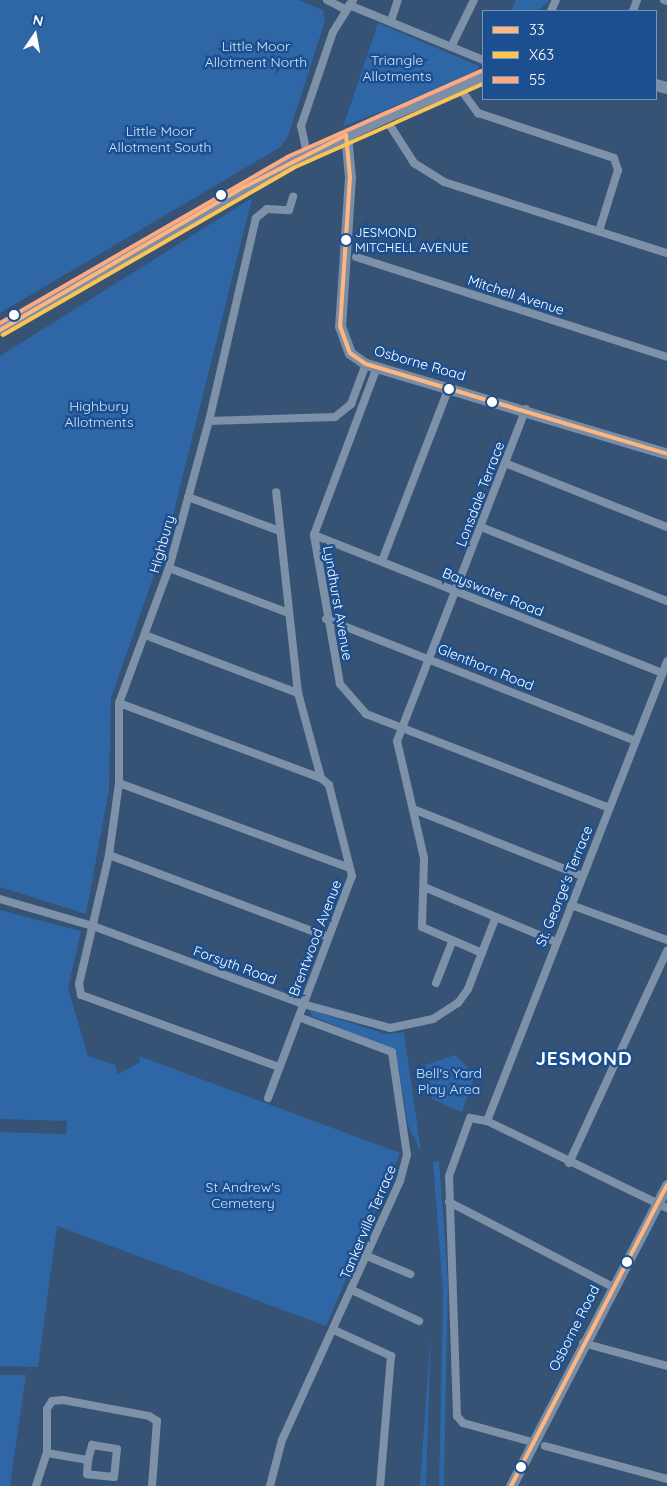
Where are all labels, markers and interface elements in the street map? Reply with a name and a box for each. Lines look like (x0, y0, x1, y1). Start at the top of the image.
north arrow (10, 10, 60, 60)
text: N (31, 10, 45, 30)
legend (482, 10, 657, 100)
text: 33 (529, 20, 545, 39)
park label: Little Moor Allotment North (205, 38, 307, 70)
text: X63 (529, 45, 554, 64)
park label: Triangle Allotments (363, 52, 431, 84)
text: 55 (529, 70, 545, 89)
park label: Little Moor Allotment South (109, 123, 211, 156)
unlabelled marker (216, 190, 226, 200)
place label: JESMOND MITCHELL AVENUE (355, 225, 469, 256)
marker: JESMOND MITCHELL AVENUE (341, 235, 351, 245)
street label: Mitchell Avenue (466, 271, 566, 319)
unlabelled marker (9, 310, 19, 320)
street label: Osborne Road (372, 342, 468, 384)
unlabelled marker (444, 384, 454, 394)
unlabelled marker (487, 397, 497, 407)
park label: Highbury Allotments (65, 398, 133, 431)
street label: Lonsdale Terrace (452, 439, 508, 549)
street label: Highbury (146, 513, 178, 575)
street label: Lyndhurst Avenue (320, 544, 356, 662)
street label: Bayswater Road (440, 564, 546, 620)
street label: Glenthorn Road (436, 640, 536, 694)
street label: St. George's Terrace (532, 823, 596, 949)
street label: Brentwood Avenue (285, 878, 345, 998)
street label: Forsyth Road (191, 942, 279, 988)
district label: JESMOND (535, 1048, 633, 1070)
park label: Bell's Yard Play Area (416, 1065, 482, 1098)
street label: Tankerville Terrace (336, 1162, 400, 1282)
park label: St Andrew's Cemetery (206, 1179, 280, 1212)
unlabelled marker (622, 1257, 632, 1267)
street label: Osborne Road (545, 1282, 603, 1374)
unlabelled marker (516, 1462, 526, 1472)

